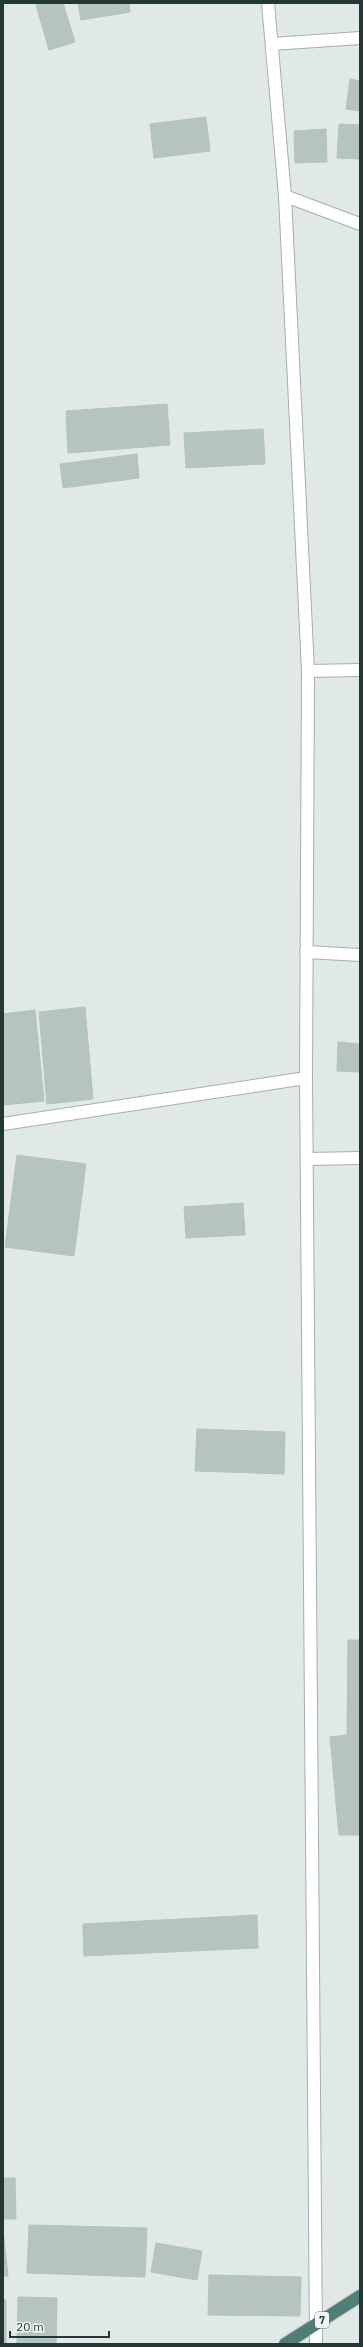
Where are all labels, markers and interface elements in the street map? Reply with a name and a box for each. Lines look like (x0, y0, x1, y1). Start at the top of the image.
road number: 7 (315, 2312, 329, 2328)
scale bar (10, 2313, 109, 2339)
text: 20 m (16, 2319, 44, 2334)

